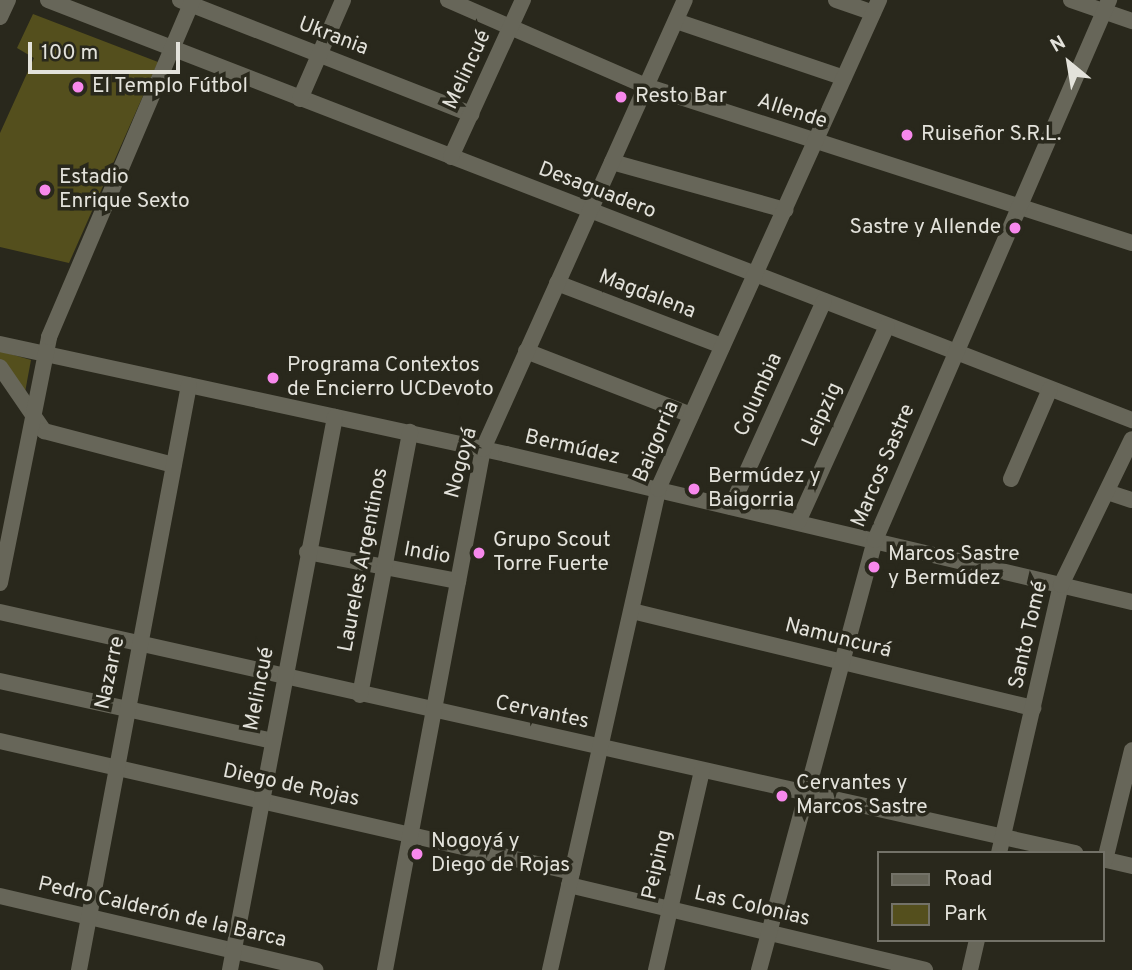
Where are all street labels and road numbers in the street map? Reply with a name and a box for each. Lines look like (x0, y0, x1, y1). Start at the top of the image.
street label: Ukrania (294, 12, 372, 62)
street label: Melincué (439, 26, 497, 114)
street label: Allende (754, 89, 830, 135)
street label: Desaguadero (535, 157, 659, 225)
street label: Magdalena (595, 265, 699, 325)
street label: Columbia (729, 349, 789, 441)
street label: Leipzig (798, 379, 848, 451)
street label: Baigorria (629, 397, 685, 487)
street label: Marcos Sastre (847, 401, 921, 531)
street label: Nogoyá (440, 425, 484, 501)
street label: Bermúdez (522, 425, 622, 471)
street label: Laureles Argentinos (334, 465, 394, 655)
street label: Indio (402, 538, 452, 570)
street label: Santo Tomé (1004, 578, 1054, 692)
street label: Namuncurá (782, 614, 894, 664)
street label: Nazarre (91, 634, 131, 712)
street label: Melincué (240, 645, 280, 733)
street label: Cervantes (493, 691, 591, 735)
street label: Diego de Rojas (220, 759, 362, 813)
street label: Peiping (638, 828, 678, 902)
street label: Pedro Calderón de la Barca (35, 872, 289, 954)
street label: Las Colonias (692, 881, 812, 933)

